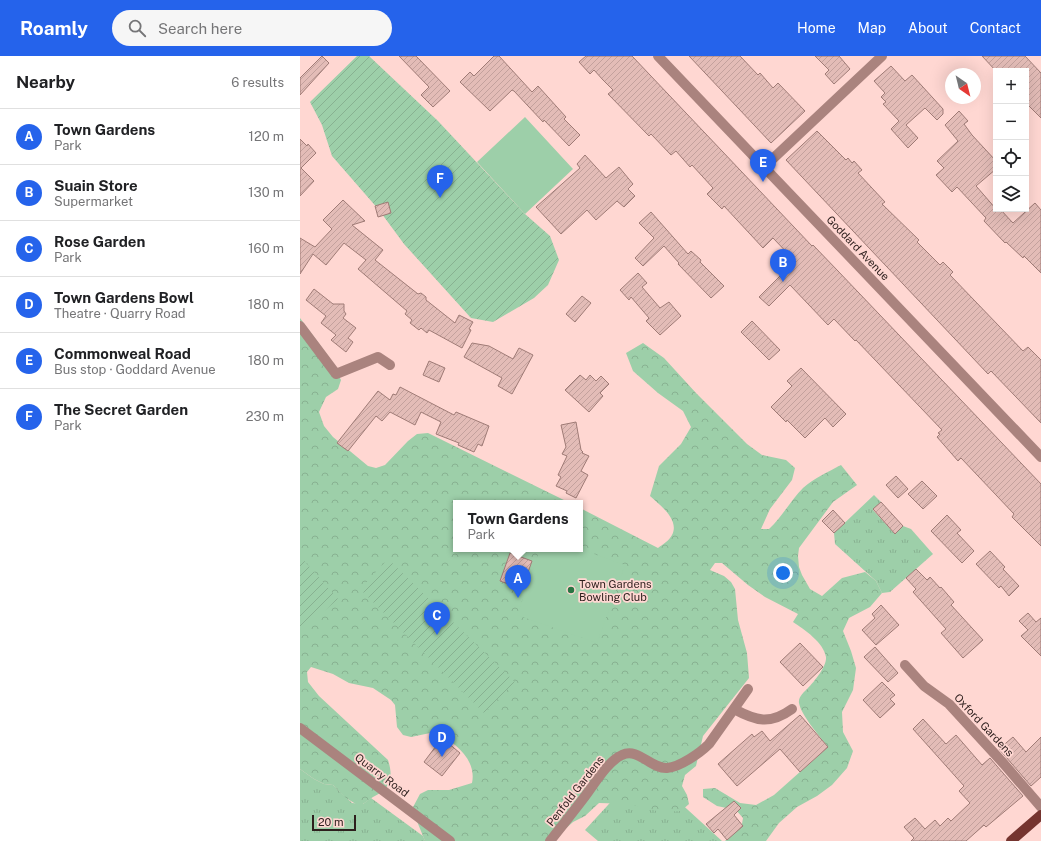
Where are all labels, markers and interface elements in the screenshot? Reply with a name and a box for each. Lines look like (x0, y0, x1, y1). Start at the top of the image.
search box (112, 10, 392, 46)
text: Roamly (20, 17, 88, 39)
icon: search (126, 17, 148, 39)
text: Search here (158, 20, 242, 37)
text: Home (797, 20, 836, 36)
text: Map (858, 20, 886, 36)
text: About (908, 20, 948, 36)
text: Contact (970, 20, 1021, 36)
north arrow (945, 68, 981, 104)
map controls (993, 68, 1029, 212)
button: + (993, 68, 1029, 104)
text: Nearby (16, 72, 75, 92)
text: 6 results (231, 75, 284, 90)
button: − (993, 104, 1029, 140)
text: Town Gardens (54, 121, 155, 138)
text: A (24, 129, 34, 144)
text: 120 m (249, 129, 284, 144)
text: Park (54, 138, 82, 153)
button: locate (993, 140, 1029, 176)
pin: E (750, 149, 776, 182)
pin: F (427, 165, 453, 198)
button: layers (993, 176, 1029, 212)
text: Suain Store (54, 177, 138, 194)
text: B (25, 185, 33, 200)
text: 130 m (248, 185, 284, 200)
text: Supermarket (54, 194, 133, 209)
street label: Goddard Avenue (824, 213, 892, 283)
text: Rose Garden (54, 233, 145, 250)
text: C (24, 241, 34, 256)
text: 160 m (248, 241, 284, 256)
pin: B (770, 249, 796, 282)
text: Park (54, 250, 82, 265)
text: Town Gardens Bowl (54, 289, 194, 306)
text: D (24, 297, 34, 312)
text: 180 m (248, 297, 284, 312)
text: Theatre · Quarry Road (54, 306, 186, 321)
text: Commonweal Road (54, 345, 191, 362)
text: E (25, 353, 33, 368)
text: 180 m (248, 353, 284, 368)
text: Bus stop · Goddard Avenue (54, 362, 216, 377)
text: The Secret Garden (54, 401, 188, 418)
text: F (25, 409, 33, 424)
text: 230 m (246, 409, 284, 424)
text: Park (54, 418, 82, 433)
popup (453, 500, 583, 552)
text: Town Gardens (467, 510, 569, 527)
text: Park (467, 527, 495, 542)
your location (773, 563, 793, 583)
pin: A (505, 565, 531, 598)
place label: Town Gardens Bowling Club (579, 578, 652, 603)
marker: Town Gardens Bowling Club (566, 585, 576, 595)
pin: C (424, 602, 450, 635)
street label: Oxford Gardens (952, 691, 1016, 759)
pin: D (429, 724, 455, 757)
street label: Quarry Road (353, 751, 411, 799)
street label: Penfold Gardens (544, 753, 606, 828)
scale bar (312, 813, 356, 832)
text: 20 m (318, 816, 343, 828)

